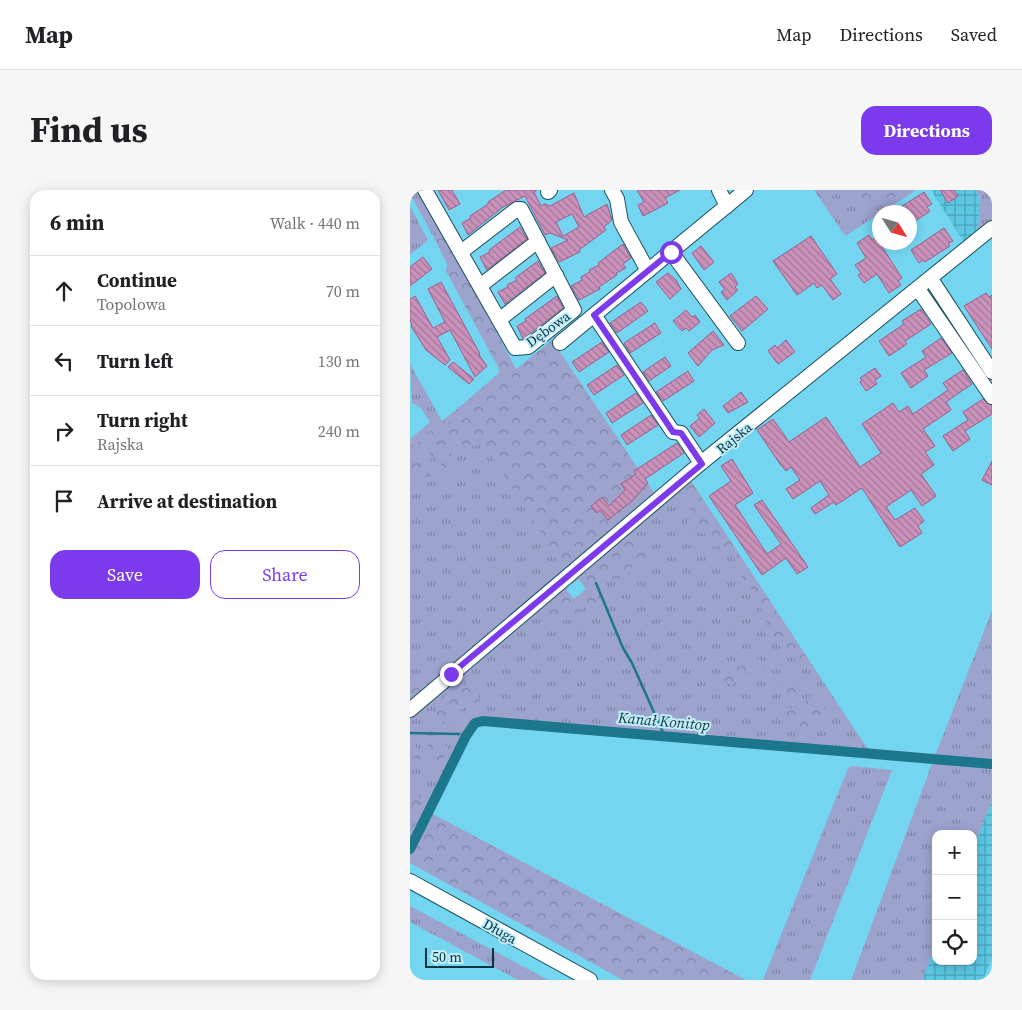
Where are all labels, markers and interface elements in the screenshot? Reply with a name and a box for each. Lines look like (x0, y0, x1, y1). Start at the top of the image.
text: Map (25, 18, 73, 51)
text: Map (776, 22, 812, 47)
text: Directions (840, 22, 923, 47)
text: Saved (951, 22, 997, 47)
text: Find us (30, 106, 148, 154)
button: Directions (861, 106, 992, 155)
north arrow (872, 205, 917, 250)
text: 6 min (50, 208, 105, 237)
text: Walk · 440 m (270, 212, 360, 234)
route start (660, 241, 683, 264)
text: Continue (97, 267, 177, 293)
icon: ahead (50, 277, 78, 305)
text: 70 m (326, 280, 360, 302)
text: Topolowa (97, 293, 166, 315)
street label: Dębowa (522, 306, 575, 352)
icon: left (50, 347, 78, 375)
text: Turn left (97, 348, 173, 374)
text: 130 m (318, 350, 360, 372)
text: Turn right (97, 407, 188, 433)
icon: right (50, 417, 78, 445)
street label: Rajska (712, 417, 757, 459)
text: 240 m (318, 420, 360, 442)
text: Rajska (97, 433, 144, 455)
icon: arrive (50, 487, 78, 515)
text: Arrive at destination (97, 488, 277, 514)
button: Save (50, 550, 200, 599)
button: Share (210, 550, 360, 599)
route end (440, 663, 463, 686)
water label: Kanał Konitop (616, 706, 711, 735)
map controls (932, 830, 977, 965)
button: + (932, 830, 977, 875)
button: − (932, 875, 977, 920)
street label: Długa (479, 914, 521, 949)
button: locate (932, 920, 977, 965)
scale bar (425, 945, 494, 968)
text: 50 m (432, 947, 462, 967)

